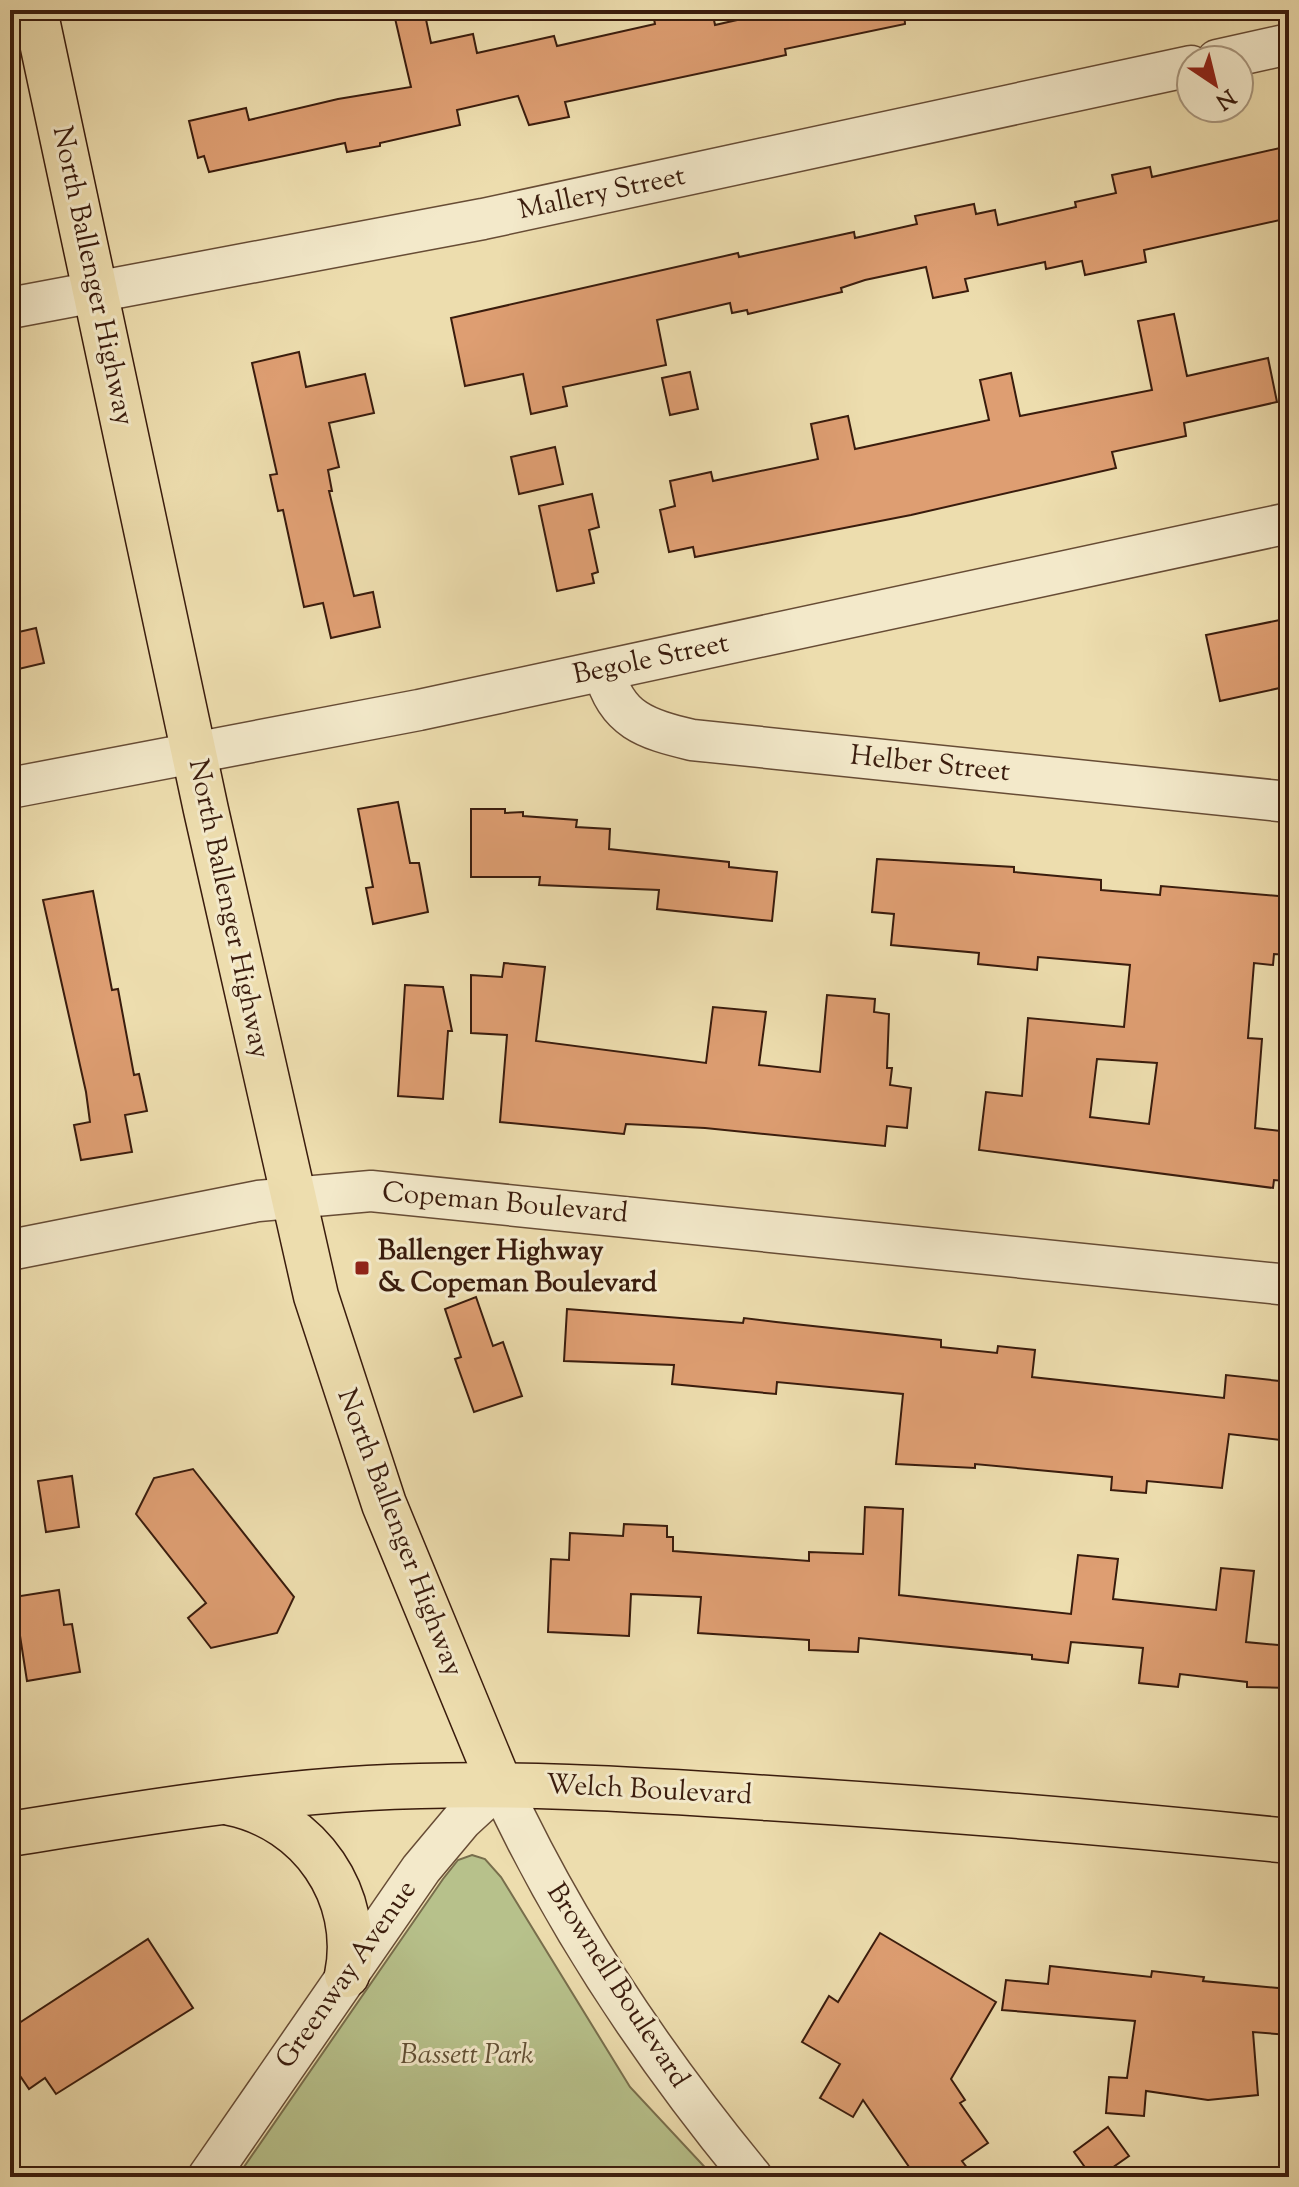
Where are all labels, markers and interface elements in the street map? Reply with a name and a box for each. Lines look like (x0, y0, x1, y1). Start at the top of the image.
north arrow (1175, 44, 1255, 124)
text: N (1208, 80, 1241, 116)
street label: North Ballenger Highway (41, 123, 143, 429)
street label: Mallery Street (515, 157, 690, 231)
street label: Begole Street (569, 624, 733, 696)
street label: Helber Street (848, 737, 1012, 793)
street label: North Ballenger Highway (177, 756, 279, 1062)
street label: Copeman Boulevard (380, 1173, 630, 1235)
place label: Ballenger Highway & Copeman Boulevard (378, 1232, 657, 1304)
marker: Ballenger Highway & Copeman Boulevard (353, 1259, 371, 1277)
street label: North Ballenger Highway (326, 1383, 472, 1683)
street label: Welch Boulevard (545, 1766, 753, 1816)
street label: Greenway Avenue (267, 1873, 427, 2077)
street label: Brownell Boulevard (536, 1876, 698, 2096)
park label: Bassett Park (400, 2036, 534, 2076)

